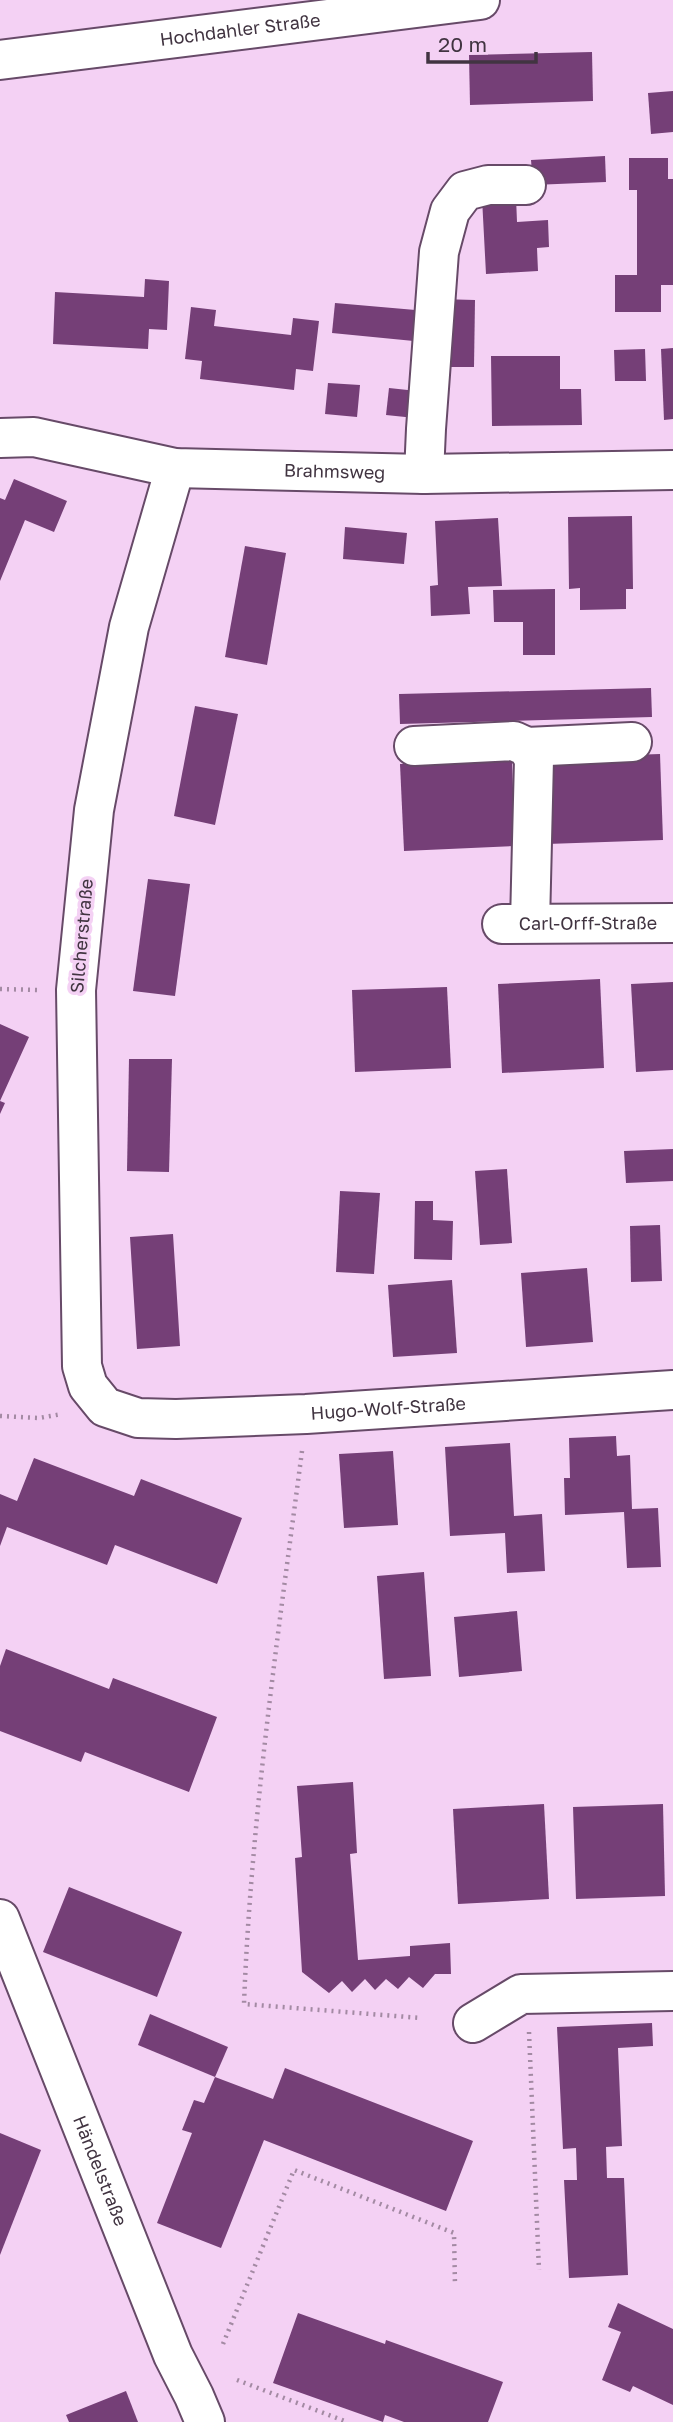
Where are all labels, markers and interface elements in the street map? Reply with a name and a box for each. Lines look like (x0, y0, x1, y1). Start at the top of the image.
street label: Hochdahler Straße (158, 8, 322, 50)
scale bar (428, 21, 536, 65)
text: 20 m (438, 31, 487, 57)
street label: Brahmsweg (284, 459, 386, 483)
street label: Silcherstraße (65, 878, 97, 994)
street label: Carl-Orff-Straße (519, 911, 657, 934)
street label: Hugo-Wolf-Straße (310, 1392, 467, 1424)
street label: Händelstraße (69, 2112, 133, 2229)

